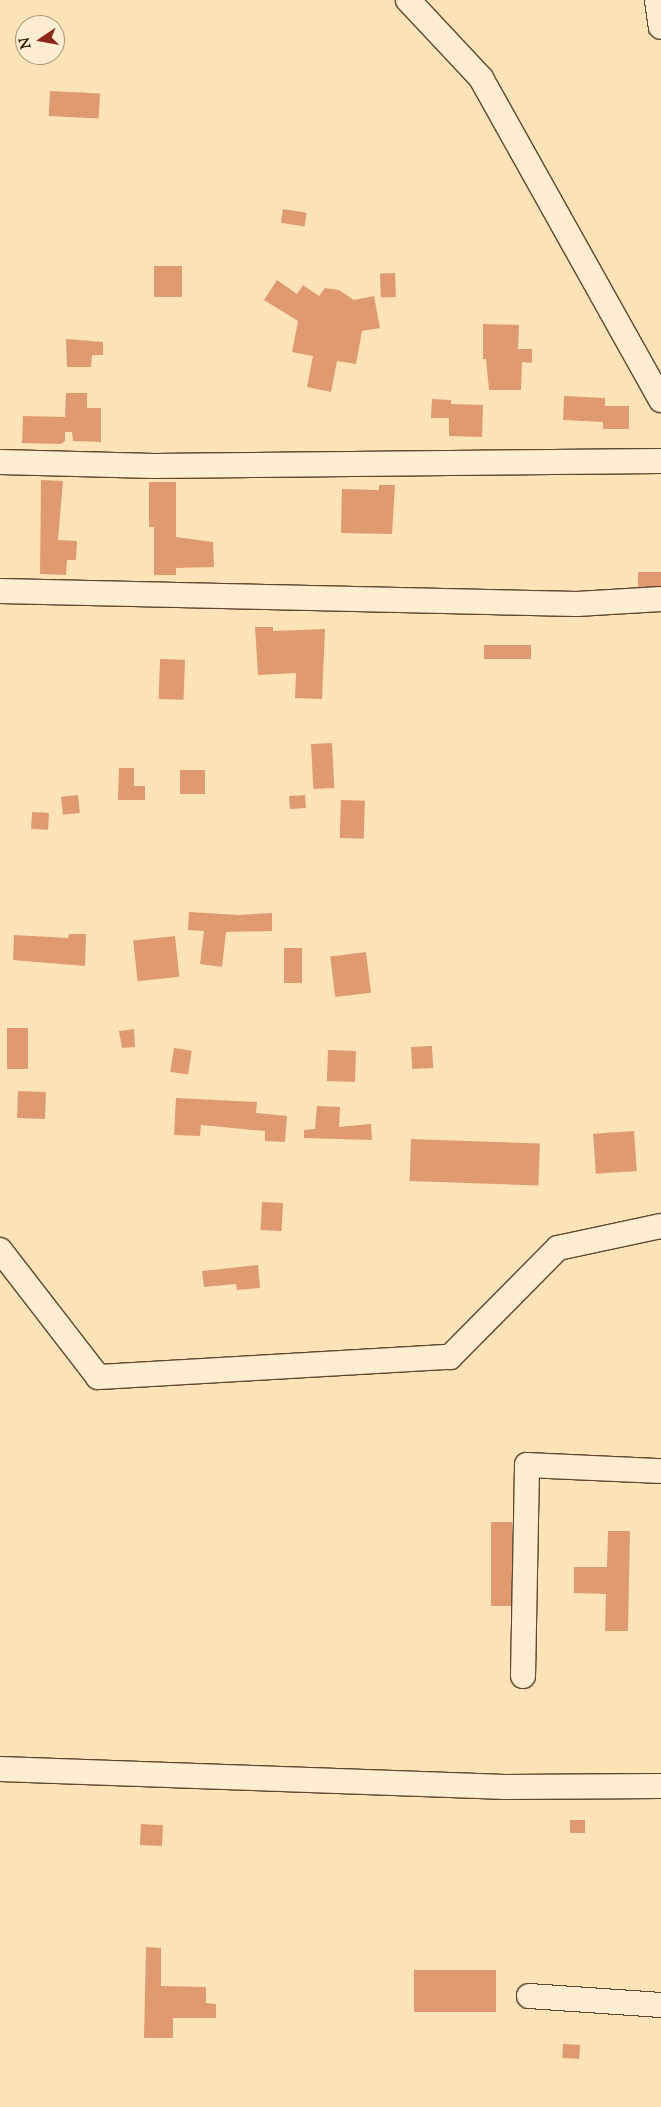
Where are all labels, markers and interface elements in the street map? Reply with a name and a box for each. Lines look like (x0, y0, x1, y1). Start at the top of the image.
north arrow (15, 15, 65, 65)
text: N (15, 35, 37, 50)

